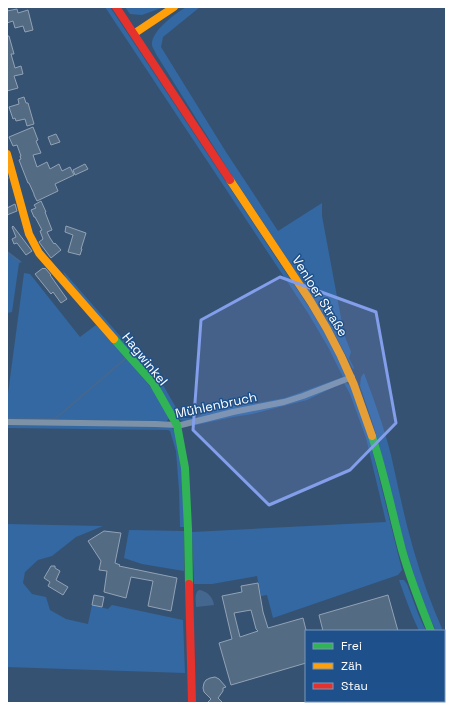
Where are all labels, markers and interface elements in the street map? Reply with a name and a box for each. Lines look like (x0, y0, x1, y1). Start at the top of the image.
street label: Venloer Straße (288, 252, 352, 340)
street label: Hagwinkel (118, 329, 172, 389)
street label: Mühlenbruch (174, 388, 258, 422)
legend (305, 630, 445, 702)
text: Frei (341, 638, 362, 654)
text: Zäh (341, 658, 362, 674)
text: Stau (341, 678, 368, 694)

